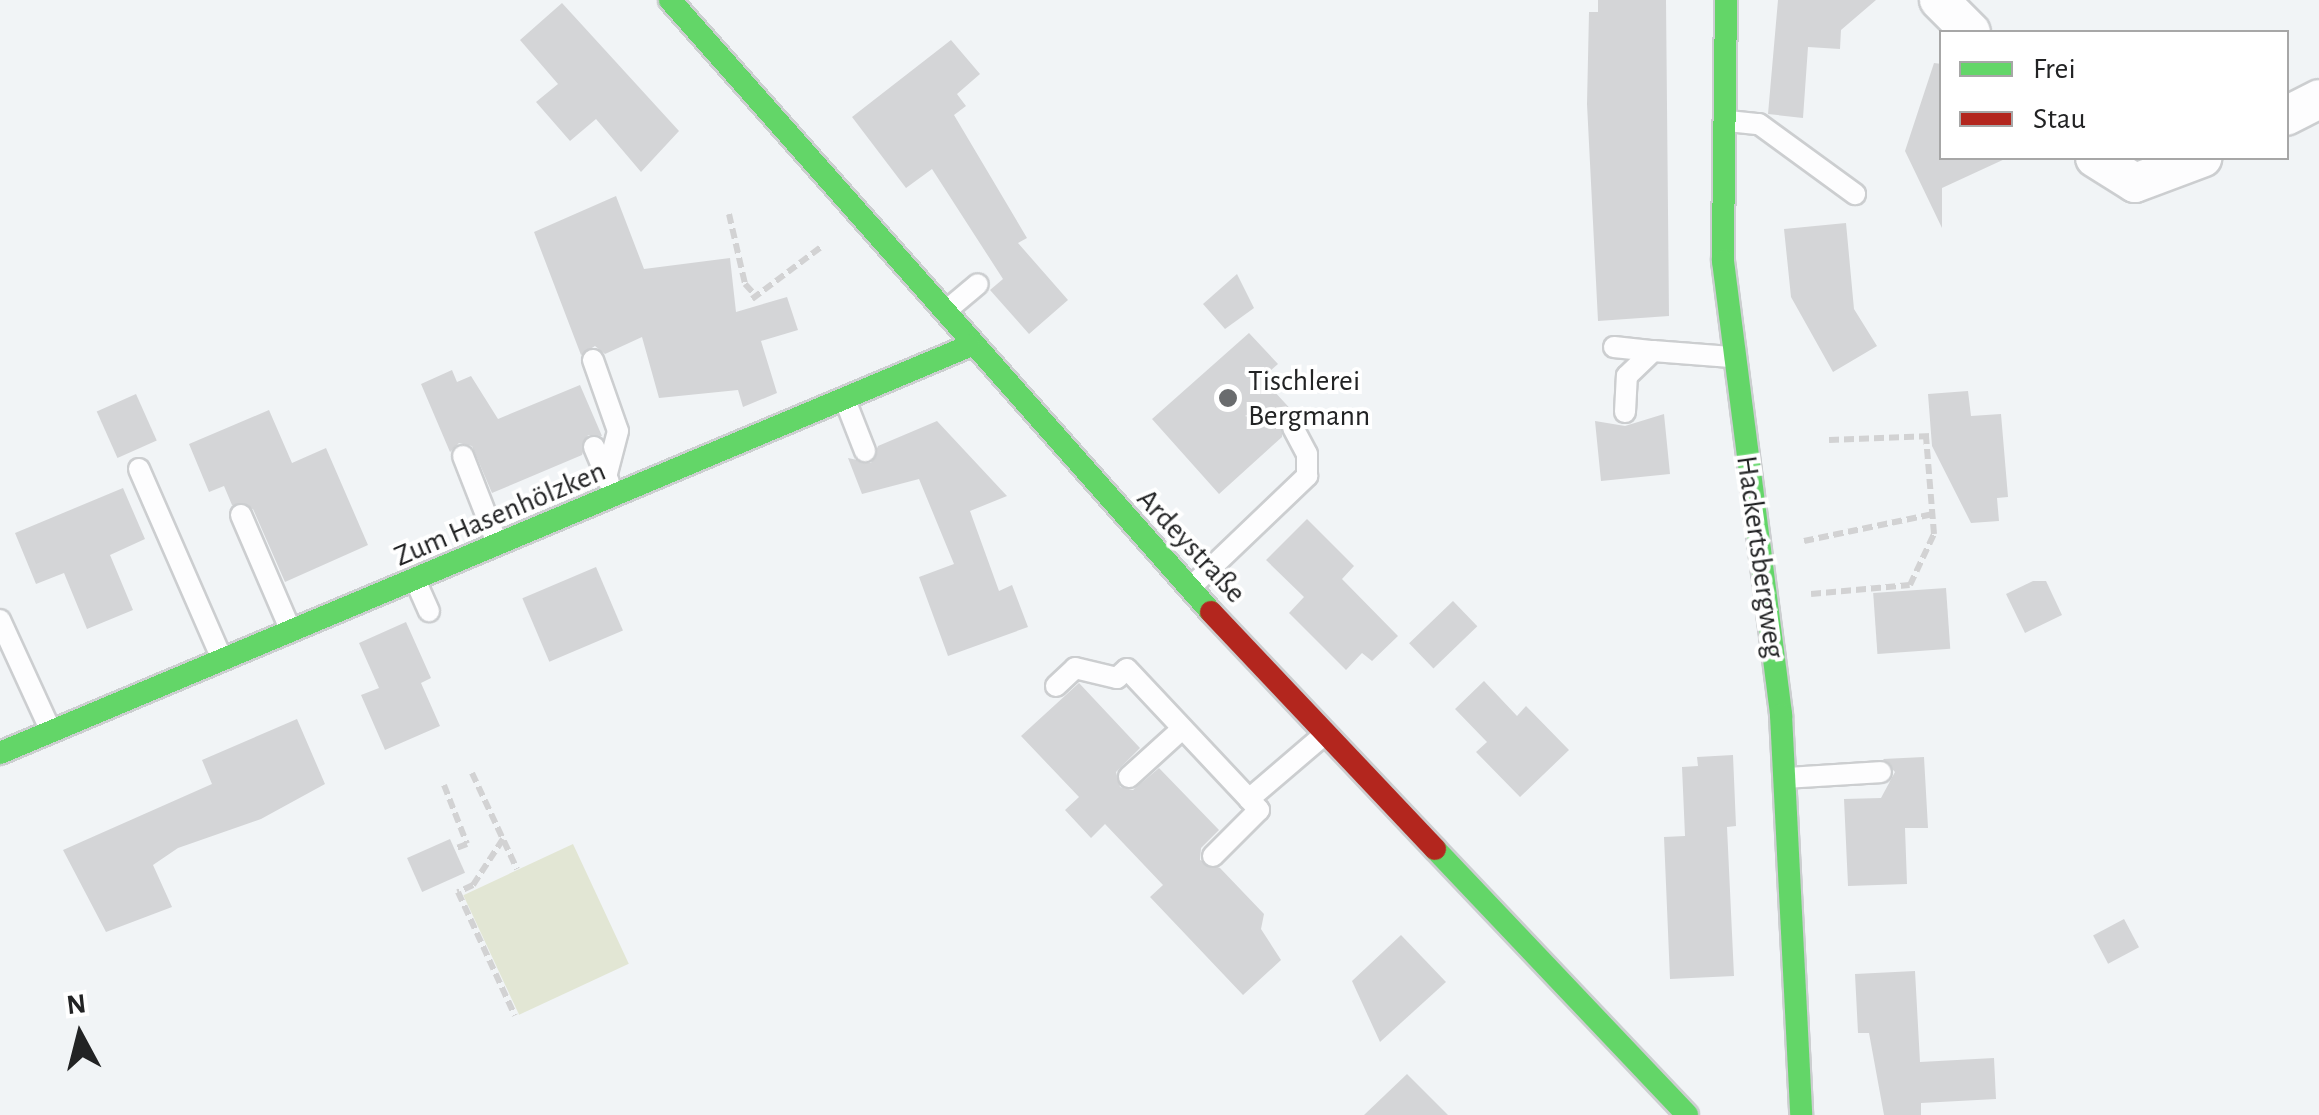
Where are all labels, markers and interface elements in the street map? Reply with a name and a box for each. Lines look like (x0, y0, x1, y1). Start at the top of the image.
legend (1939, 30, 2289, 160)
text: Frei (2033, 54, 2076, 84)
text: Stau (2033, 104, 2086, 134)
place label: Tischlerei Bergmann (1248, 363, 1370, 434)
marker: Tischlerei Bergmann (1217, 387, 1239, 409)
street label: Zum Hasenhölzken (389, 453, 611, 575)
street label: Hackertsbergweg (1728, 453, 1792, 661)
street label: Ardeystraße (1129, 481, 1253, 611)
north arrow (30, 985, 130, 1085)
text: N (65, 990, 88, 1020)

